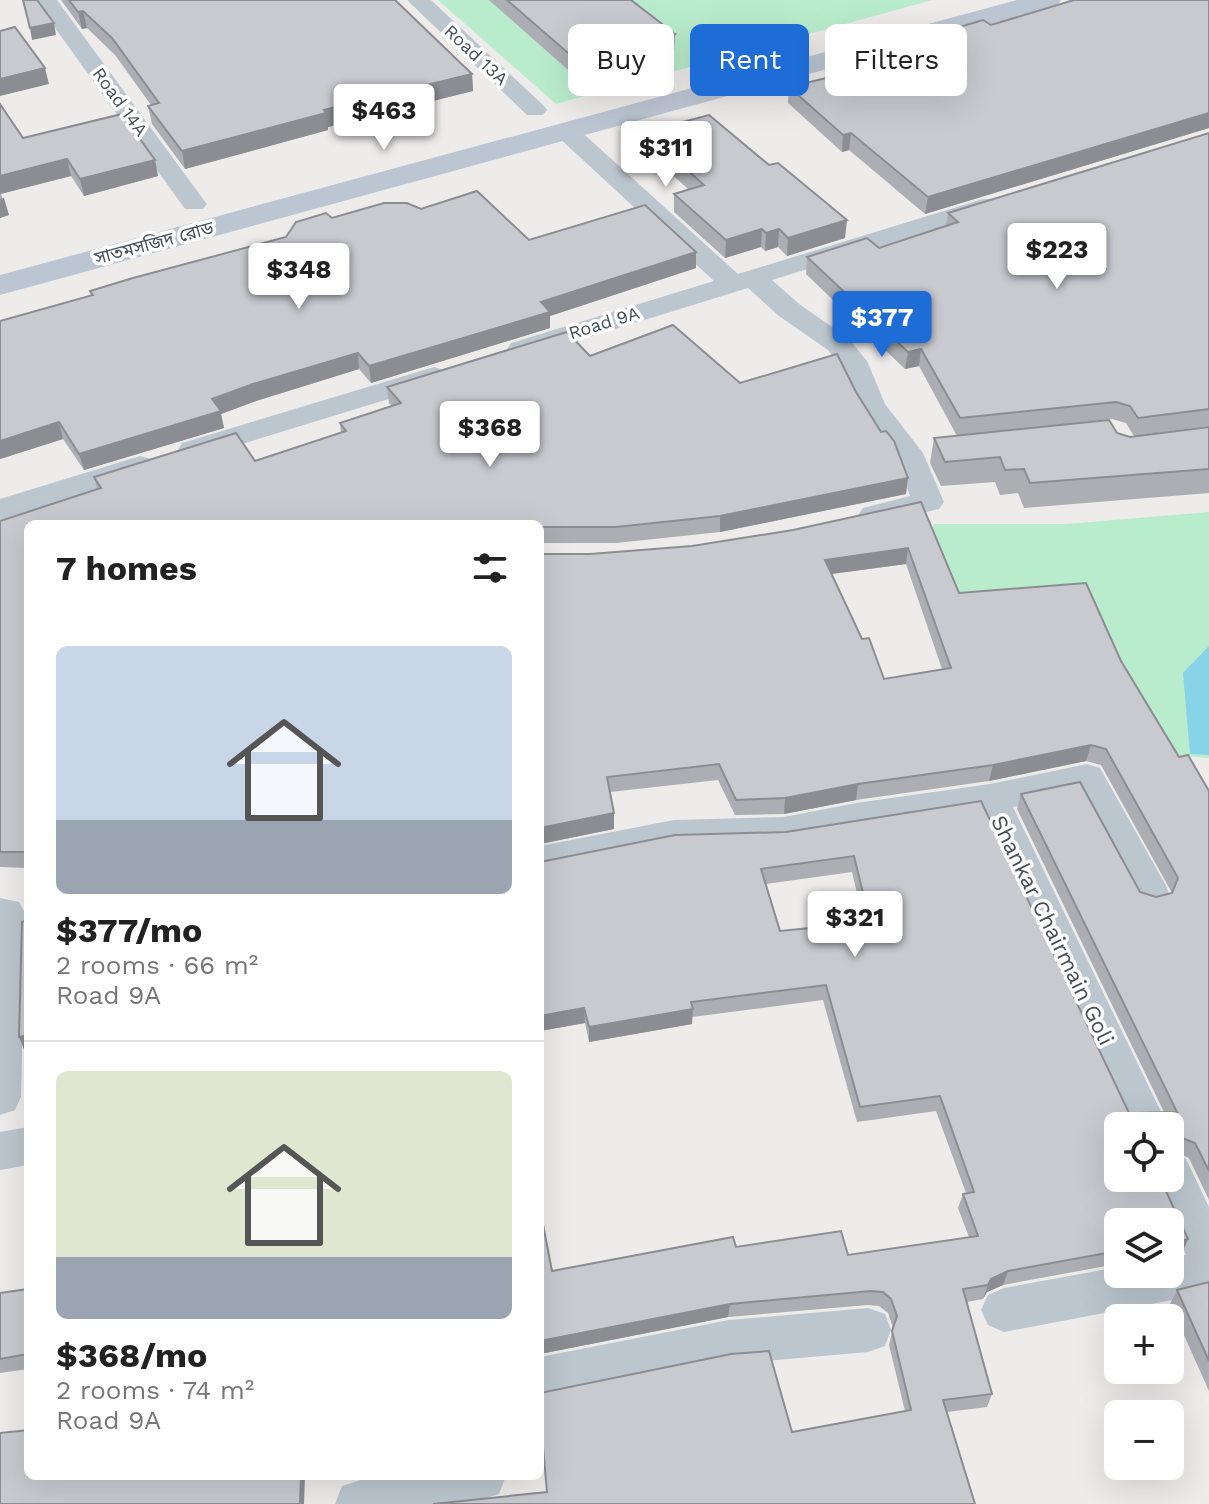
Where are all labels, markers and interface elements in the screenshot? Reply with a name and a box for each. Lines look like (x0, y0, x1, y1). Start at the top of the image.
street label: Road 13A (440, 20, 513, 89)
chip: Buy (568, 24, 674, 96)
chip: Rent (690, 24, 809, 96)
chip: Filters (825, 24, 967, 96)
street label: Road 14A (89, 63, 152, 140)
pin: $463 (337, 84, 431, 152)
text: $463 (352, 95, 416, 125)
pin: $311 (619, 121, 713, 189)
text: $311 (639, 132, 693, 162)
street label: সাতমসজিদ রোড (91, 217, 216, 269)
pin: $223 (1010, 223, 1104, 291)
text: $223 (1025, 234, 1089, 264)
pin: $348 (252, 243, 346, 311)
text: $348 (266, 254, 332, 284)
pin: $377 (835, 291, 929, 359)
street label: Road 9A (566, 302, 642, 343)
text: $377 (851, 302, 913, 332)
pin: $368 (443, 401, 537, 469)
text: $368 (458, 412, 522, 442)
icon: filters (468, 546, 512, 590)
text: 7 homes (56, 548, 197, 588)
icon: home (212, 698, 356, 842)
street label: Shankar Chairmain Goli (986, 811, 1119, 1049)
pin: $321 (808, 891, 902, 959)
text: $321 (826, 902, 884, 932)
text: $377/mo (56, 910, 202, 950)
text: 2 rooms · 66 m² (56, 950, 258, 980)
text: Road 9A (56, 980, 161, 1010)
map controls (1104, 1112, 1184, 1480)
button: locate (1104, 1112, 1184, 1192)
icon: home (212, 1123, 356, 1267)
button: layers (1104, 1208, 1184, 1288)
button: + (1104, 1304, 1184, 1384)
text: $368/mo (56, 1335, 207, 1375)
text: 2 rooms · 74 m² (56, 1375, 254, 1405)
button: − (1104, 1400, 1184, 1480)
text: Road 9A (56, 1405, 161, 1435)

